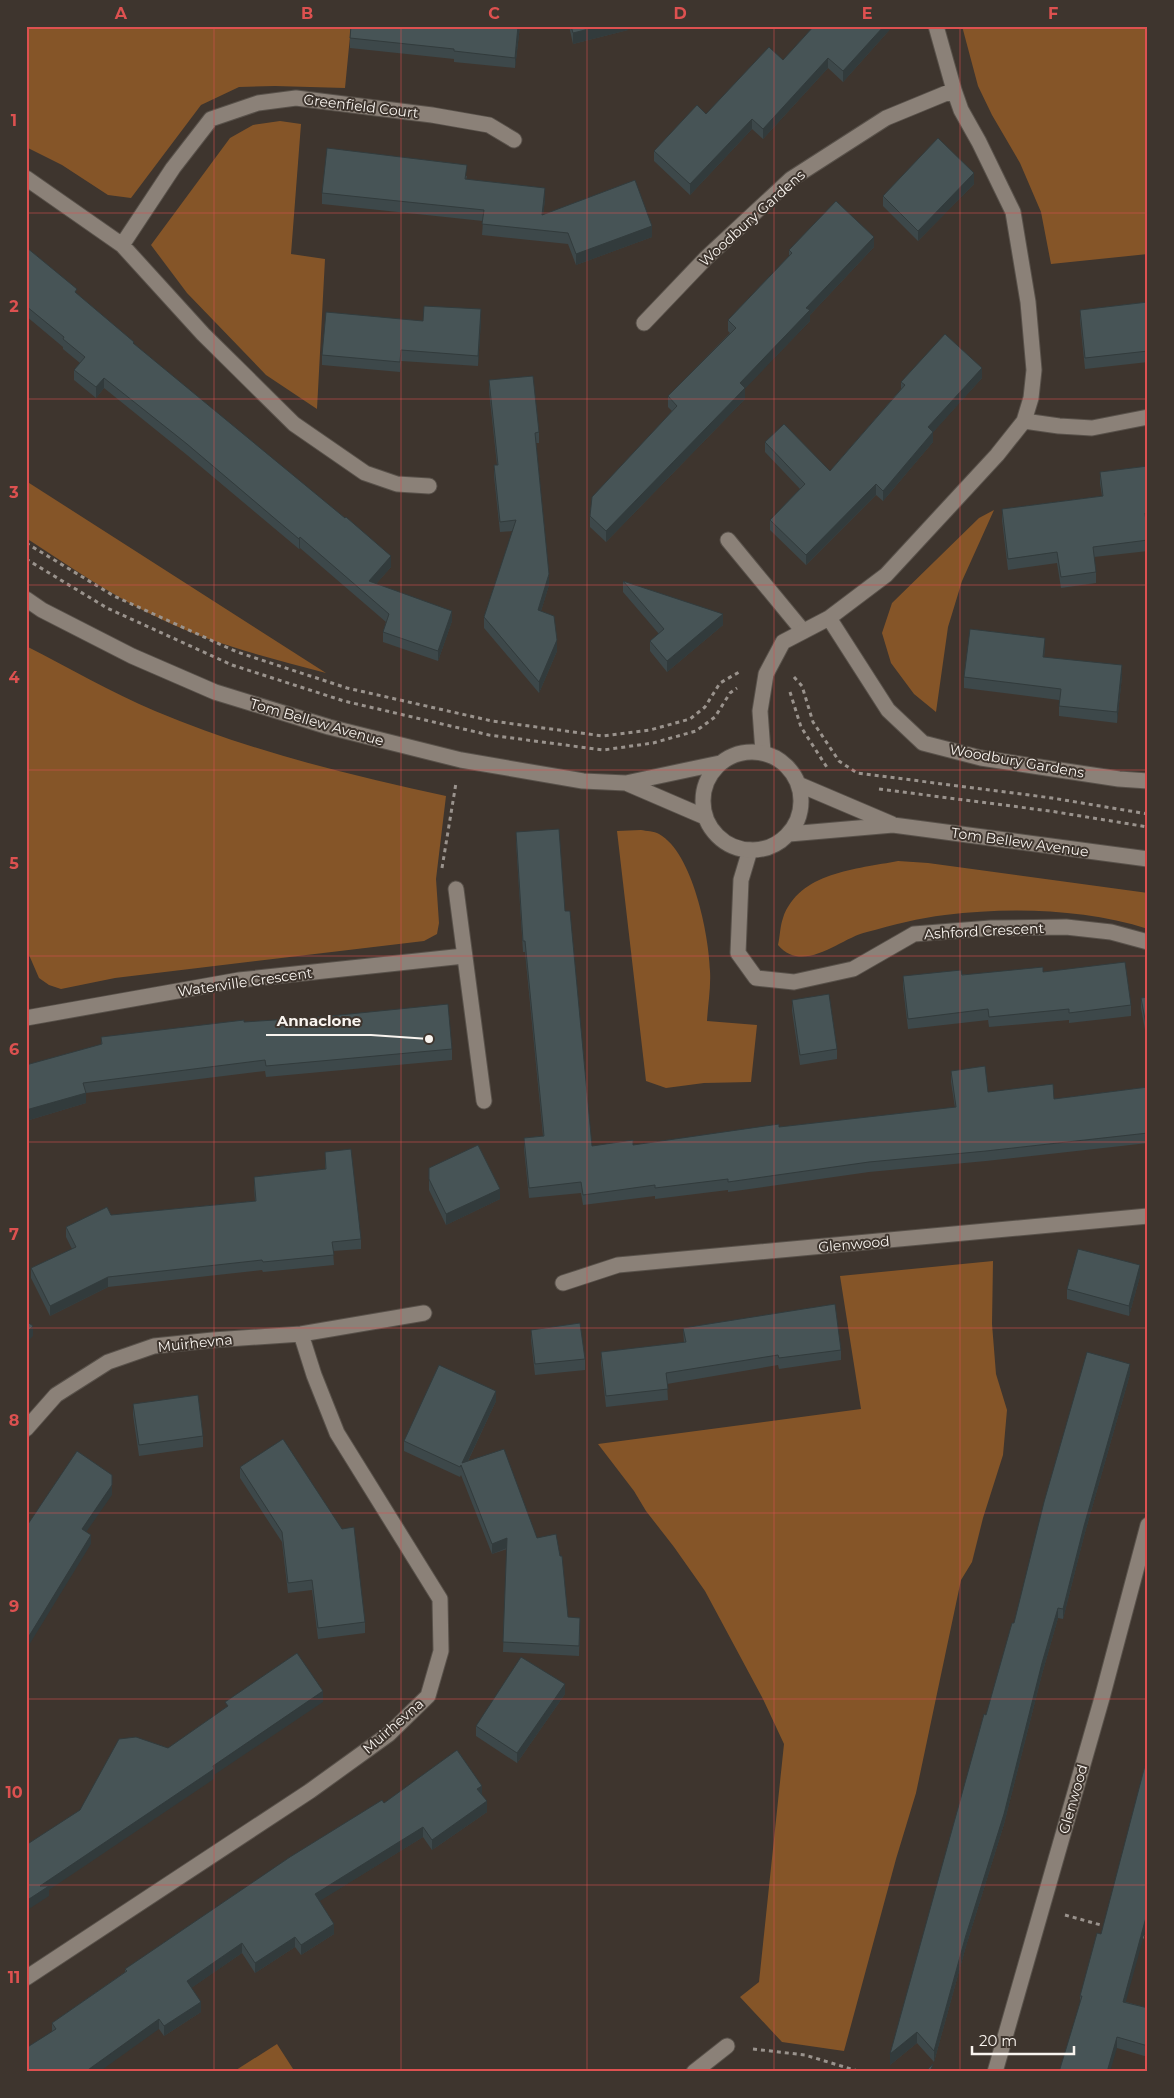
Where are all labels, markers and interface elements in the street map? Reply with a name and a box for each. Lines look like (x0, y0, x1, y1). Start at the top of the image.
text: A (114, 4, 128, 23)
text: B (301, 4, 313, 23)
text: C (488, 4, 500, 23)
text: D (673, 4, 687, 23)
text: E (862, 4, 872, 23)
text: F (1048, 4, 1058, 23)
street label: Greenfield Court (302, 90, 420, 122)
text: 1 (11, 111, 17, 130)
street label: Woodbury Gardens (695, 166, 809, 270)
text: 2 (9, 297, 19, 316)
text: 3 (8, 483, 19, 502)
text: 4 (8, 668, 20, 687)
street label: Tom Bellew Avenue (248, 694, 386, 750)
street label: Woodbury Gardens (948, 740, 1086, 782)
street label: Tom Bellew Avenue (950, 823, 1090, 861)
text: 5 (9, 854, 19, 873)
street label: Ashford Crescent (923, 919, 1045, 943)
street label: Waterville Crescent (177, 964, 314, 1000)
callout: Annaclone (266, 1005, 371, 1035)
text: Annaclone (276, 1011, 361, 1030)
text: 6 (9, 1040, 19, 1059)
text: 7 (9, 1225, 19, 1244)
street label: Glenwood (818, 1232, 890, 1256)
street label: Muirhevna (157, 1330, 233, 1356)
text: 8 (9, 1411, 19, 1430)
text: 9 (9, 1597, 19, 1616)
street label: Muirhevna (359, 1695, 427, 1757)
street label: Glenwood (1054, 1762, 1092, 1836)
text: 10 (5, 1783, 23, 1802)
text: 11 (8, 1968, 20, 1987)
scale bar (972, 2023, 1074, 2055)
text: 20 m (979, 2031, 1017, 2050)

